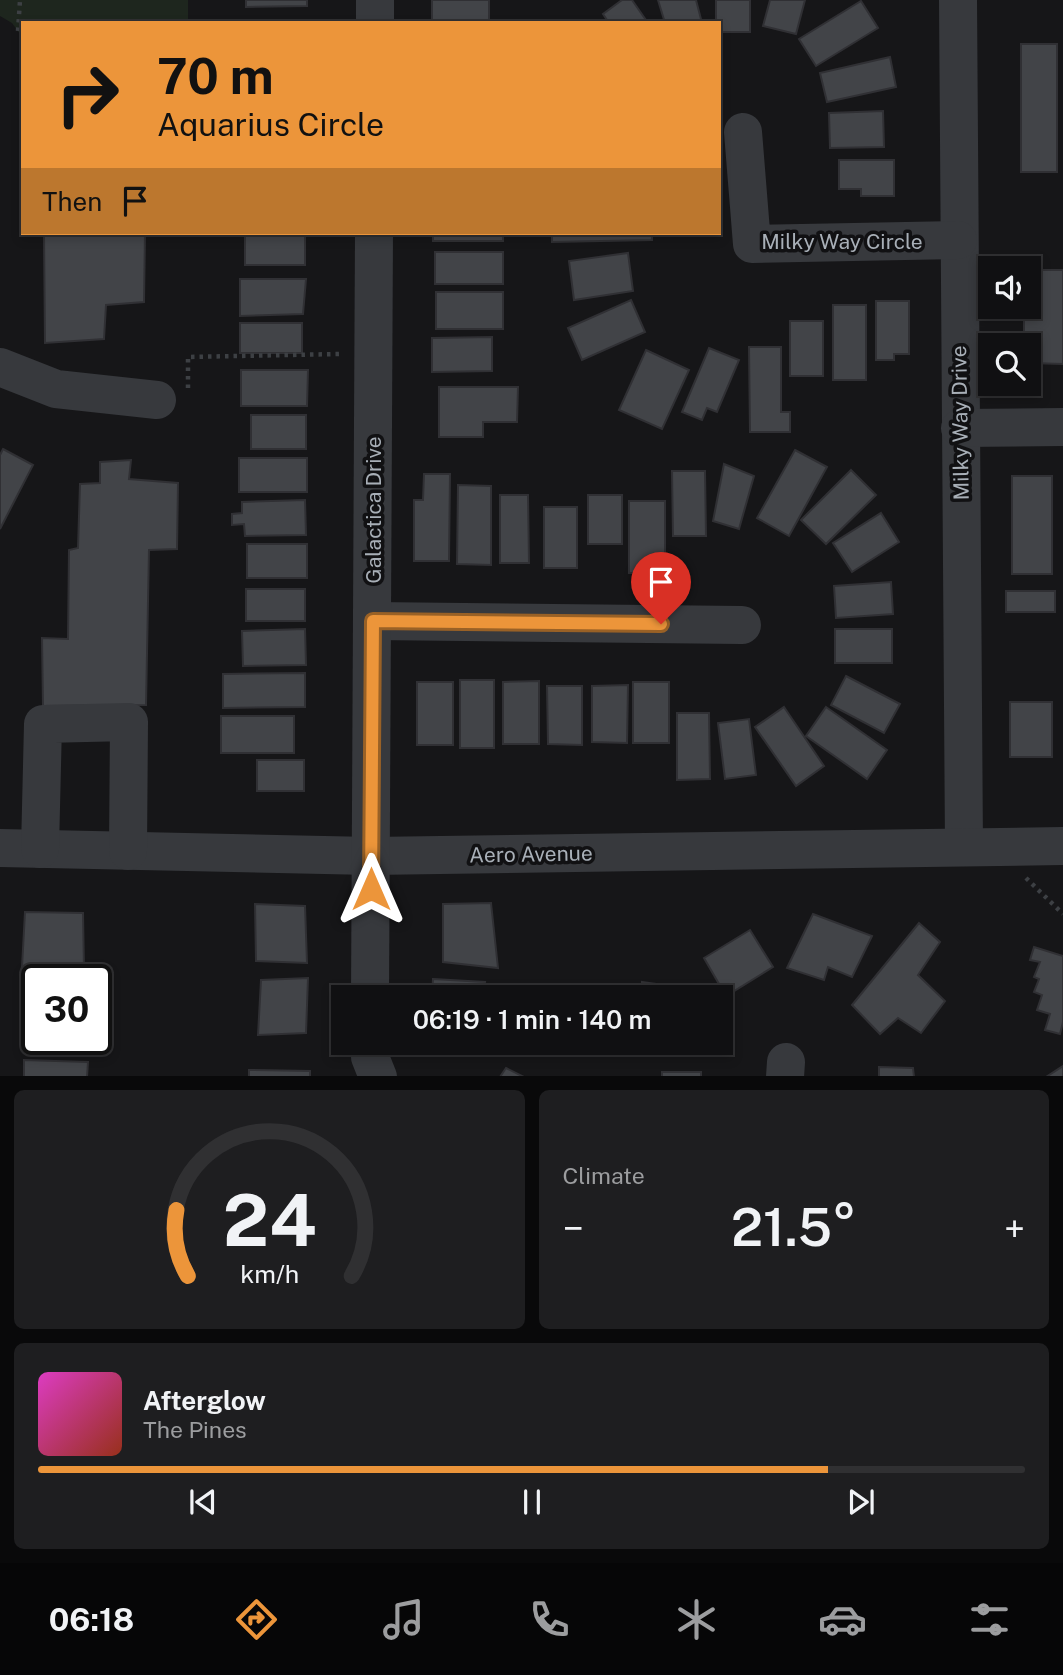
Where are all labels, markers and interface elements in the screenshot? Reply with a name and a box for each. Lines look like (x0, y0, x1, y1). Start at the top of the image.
text: 70 m (157, 47, 274, 105)
icon: right (42, 49, 133, 140)
text: Aquarius Circle (157, 106, 384, 143)
icon: arrive (116, 182, 154, 220)
text: Then (42, 186, 102, 217)
street label: Milky Way Circle (761, 229, 923, 254)
map controls (978, 256, 1041, 396)
button: sound (978, 256, 1041, 319)
button: search (978, 333, 1041, 396)
street label: Milky Way Drive (946, 345, 974, 501)
street label: Galactica Drive (361, 436, 386, 584)
pin (631, 552, 691, 624)
icon: arrive (642, 563, 680, 601)
street label: Aero Avenue (469, 840, 593, 868)
position arrow (334, 852, 408, 926)
speed limit sign: 30 (21, 964, 112, 1055)
text: 06:19 · 1 min · 140 m (413, 1004, 651, 1035)
text: Climate (563, 1162, 645, 1189)
text: 24 (222, 1177, 316, 1262)
text: 21.5° (731, 1197, 857, 1258)
text: − (563, 1206, 584, 1251)
text: + (1004, 1206, 1025, 1251)
text: km/h (240, 1258, 299, 1288)
text: Afterglow (143, 1385, 266, 1416)
text: The Pines (143, 1416, 247, 1443)
icon: previous (184, 1483, 222, 1521)
icon: pause (513, 1483, 551, 1521)
icon: next (842, 1483, 880, 1521)
icon: directions (232, 1595, 281, 1644)
icon: music (379, 1595, 428, 1644)
icon: phone (525, 1595, 574, 1644)
icon: climate (672, 1595, 721, 1644)
icon: car (818, 1595, 867, 1644)
icon: filters (965, 1595, 1014, 1644)
text: 06:18 (49, 1601, 134, 1638)

